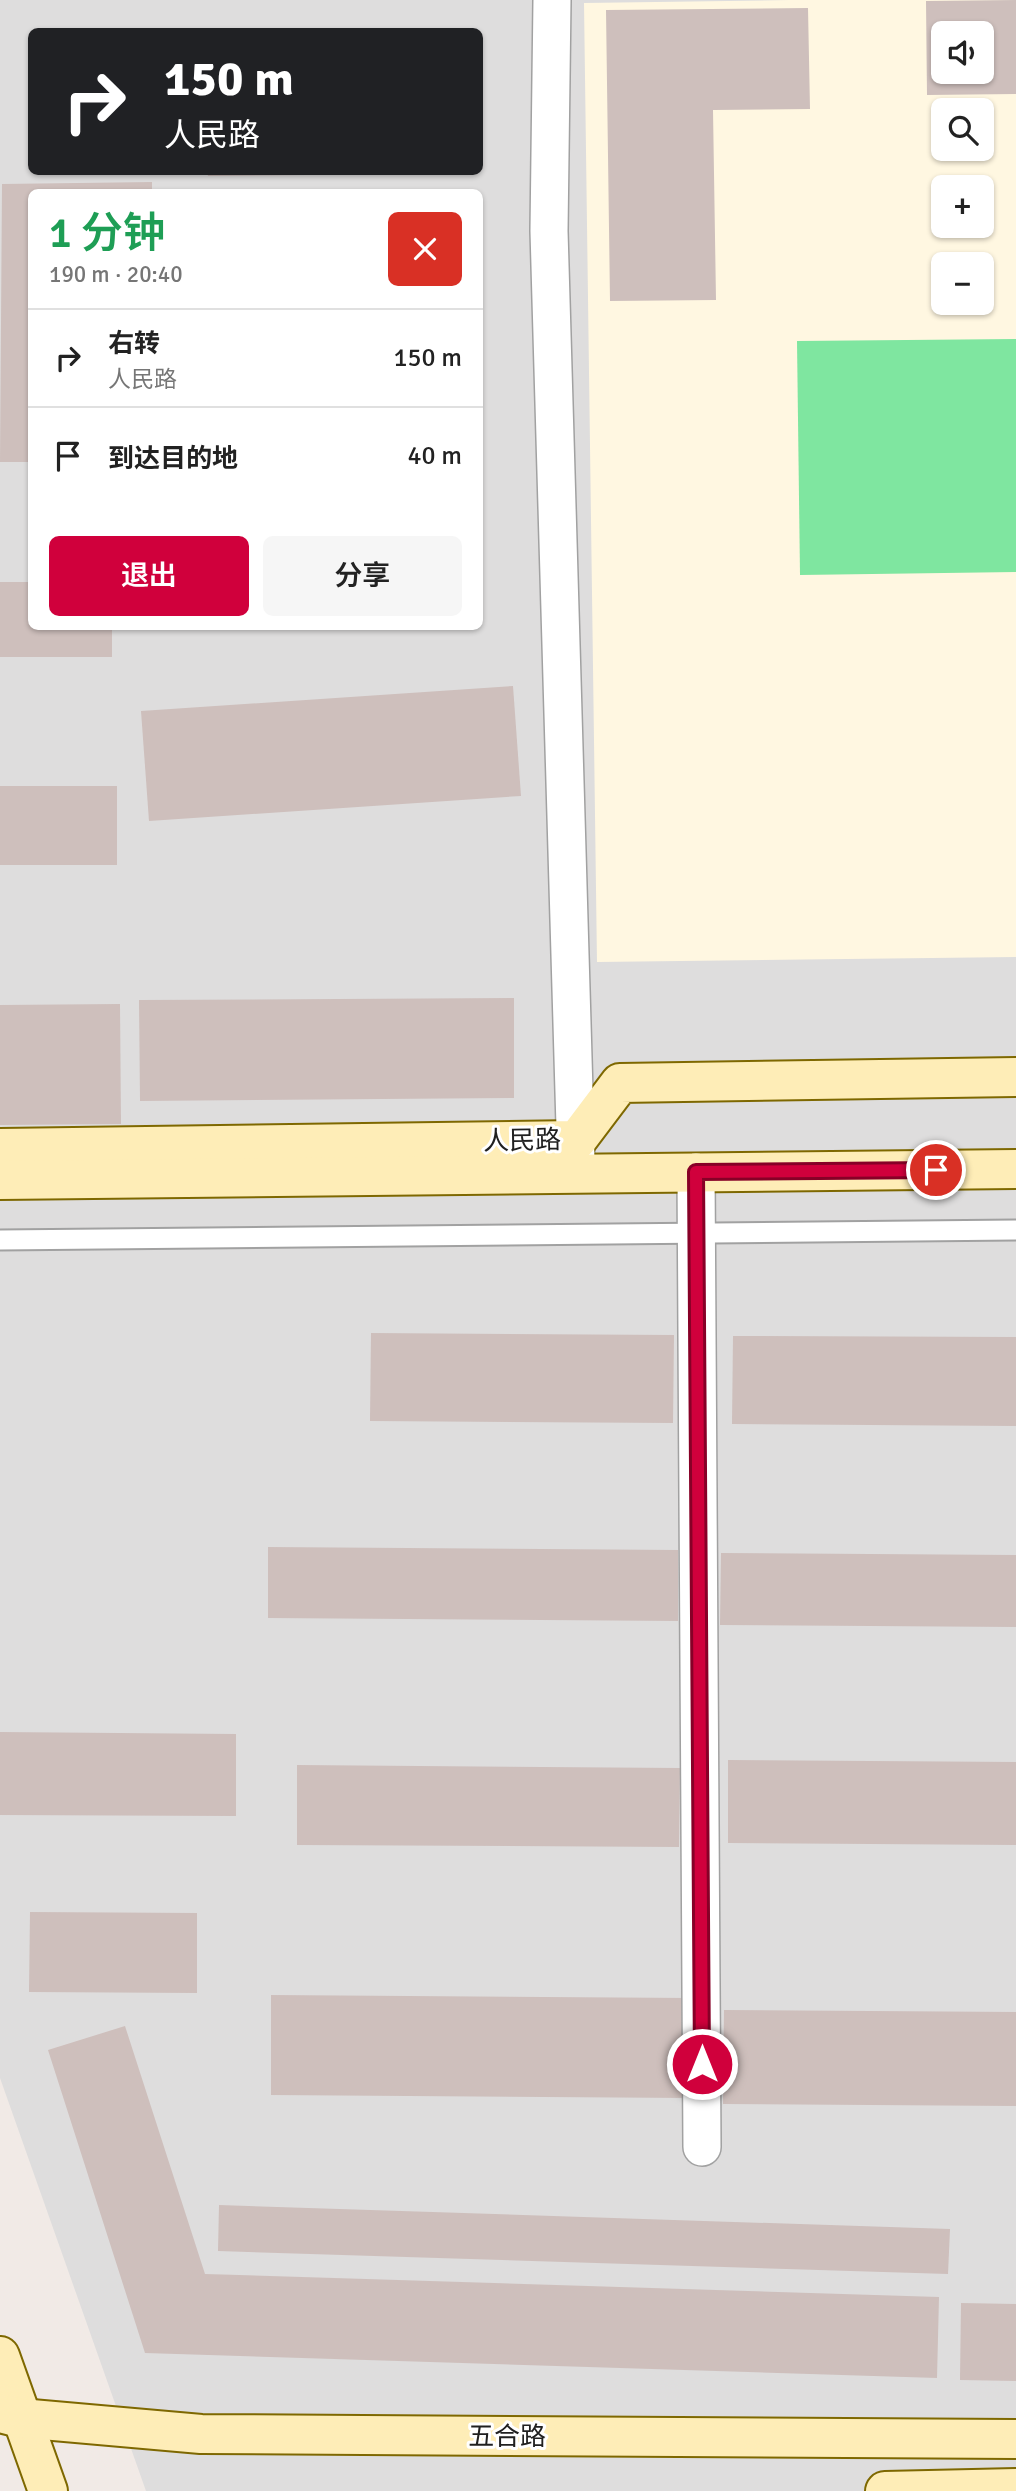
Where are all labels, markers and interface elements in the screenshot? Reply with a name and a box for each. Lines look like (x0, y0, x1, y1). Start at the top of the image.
map controls (931, 21, 994, 315)
button: sound (931, 21, 994, 84)
text: 150 m (164, 49, 294, 109)
icon: right (49, 56, 140, 147)
button: search (931, 98, 994, 161)
text: 人民路 (164, 116, 260, 155)
button: + (931, 175, 994, 238)
text: 1 分钟 (49, 208, 165, 259)
button: close (388, 212, 462, 286)
button: − (931, 252, 994, 315)
text: 190 m · 20:40 (49, 260, 183, 289)
text: 右转 (108, 328, 160, 360)
icon: right (49, 339, 87, 377)
text: 150 m (393, 342, 462, 374)
text: 人民路 (108, 365, 177, 394)
icon: arrive (49, 437, 87, 475)
text: 40 m (407, 440, 462, 472)
text: 到达目的地 (108, 443, 238, 475)
button: 退出 (49, 536, 249, 616)
button: 分享 (263, 536, 462, 616)
street label: 人民路 (483, 1124, 561, 1158)
pin (906, 1140, 966, 1200)
icon: arrive (917, 1151, 955, 1189)
position arrow (665, 2027, 739, 2101)
street label: 五合路 (468, 2421, 546, 2453)

